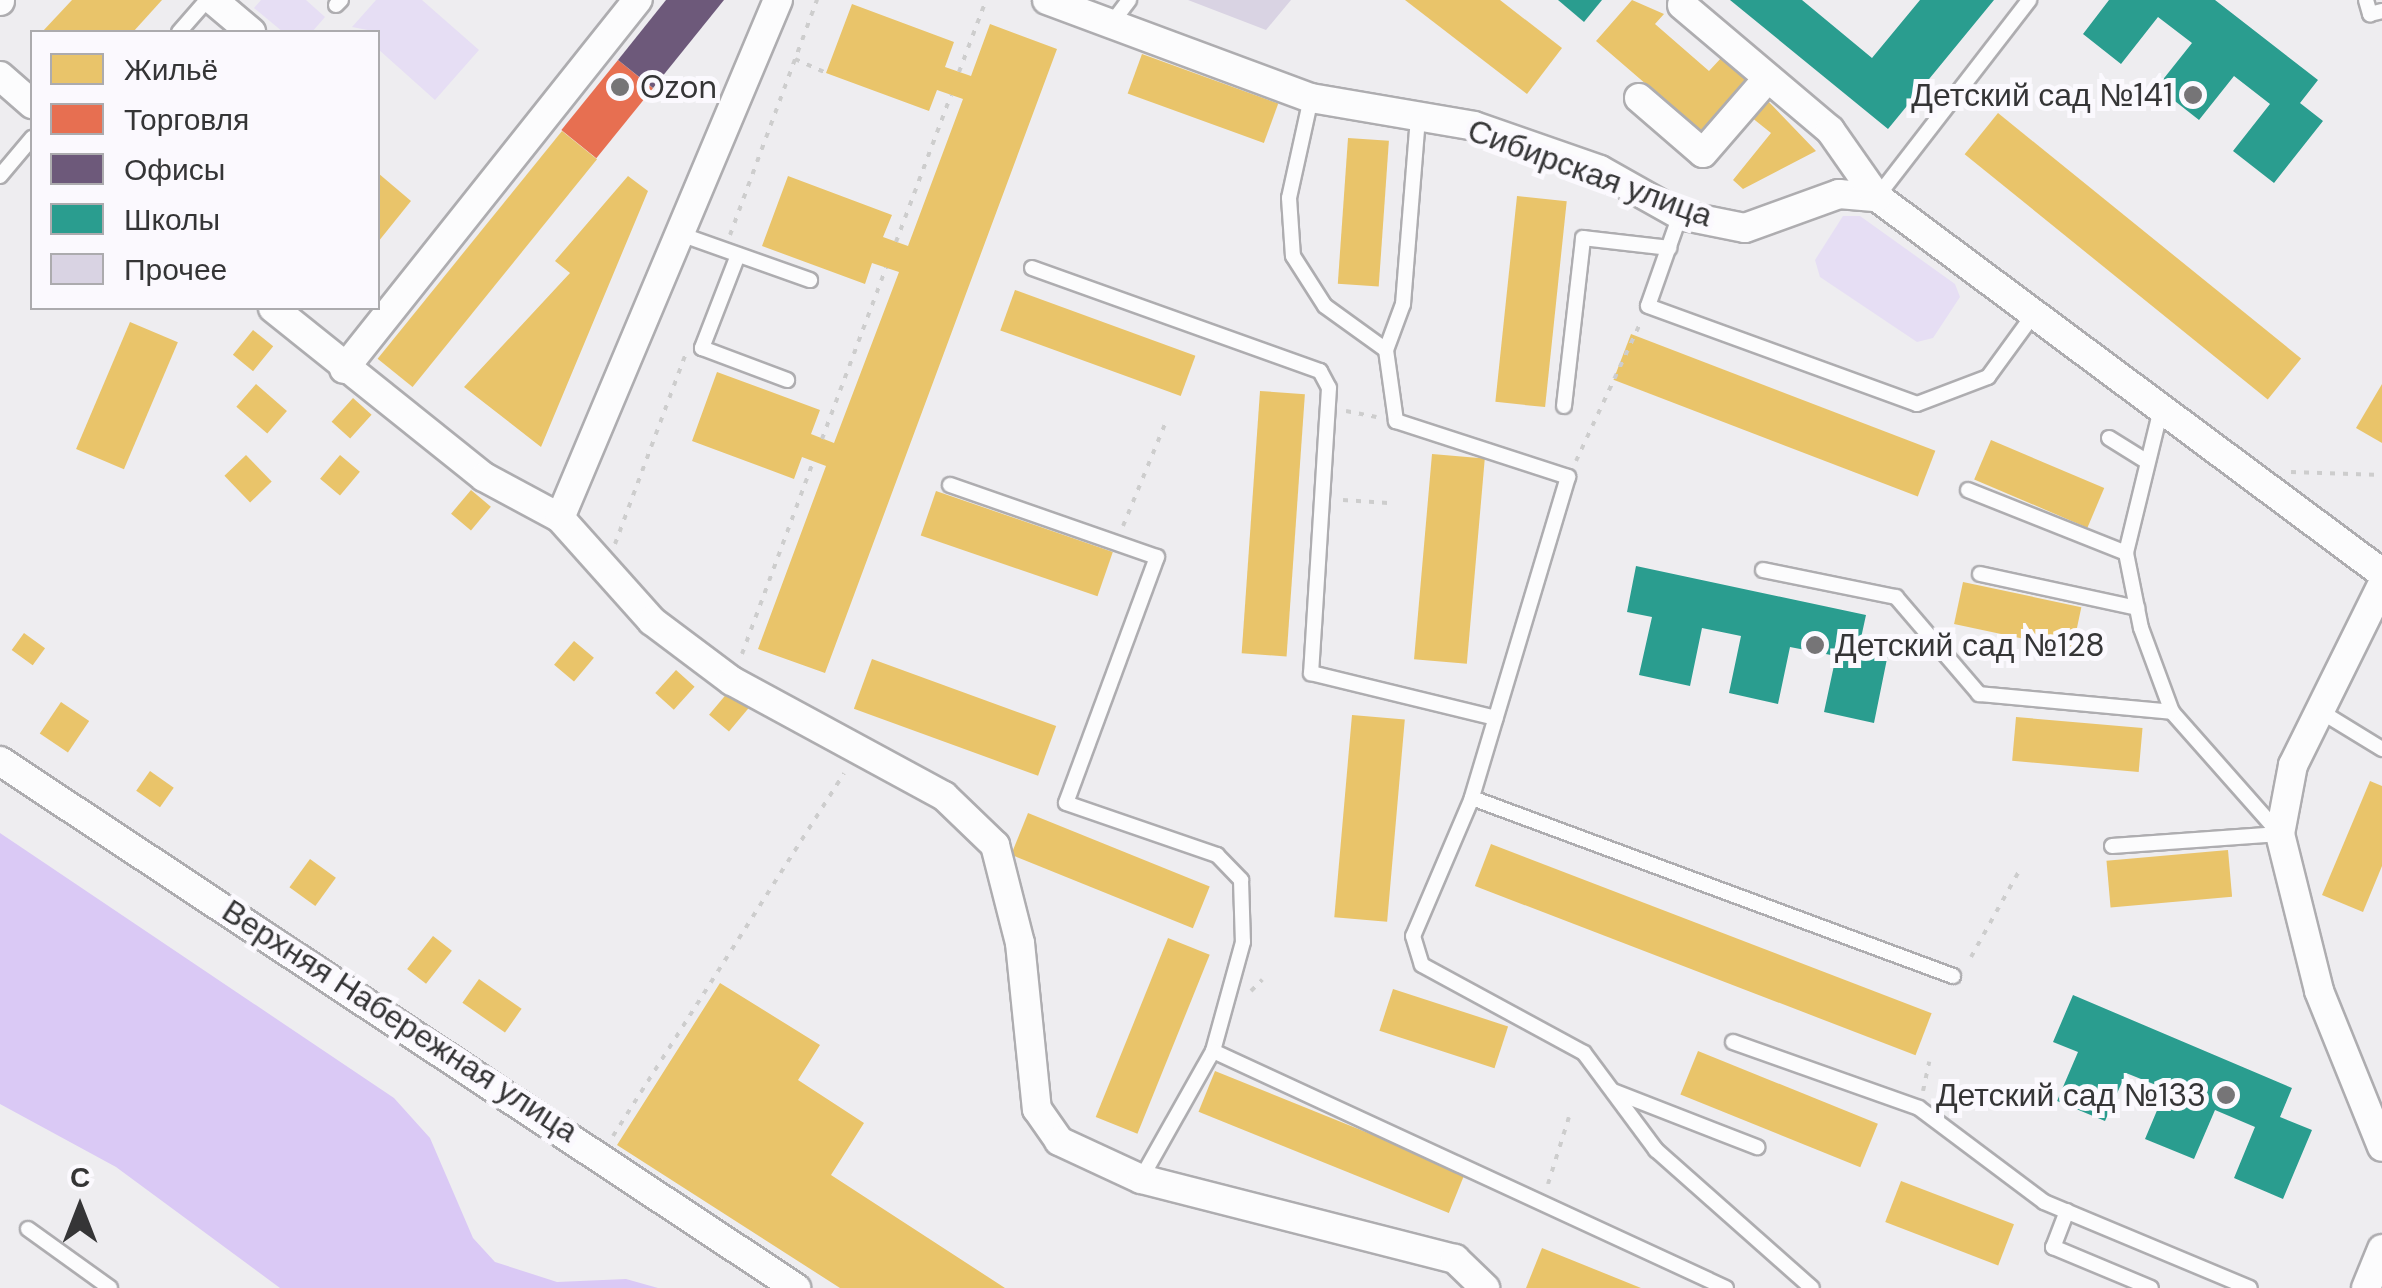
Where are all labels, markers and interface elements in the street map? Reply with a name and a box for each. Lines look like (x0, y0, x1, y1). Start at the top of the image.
legend (30, 30, 380, 310)
text: Жильё (124, 50, 218, 89)
place label: Ozon (640, 68, 717, 106)
marker: Ozon (609, 76, 631, 98)
place label: Детский сад №141 (1911, 76, 2173, 114)
marker: Детский сад №141 (2182, 84, 2204, 106)
text: Торговля (124, 100, 249, 139)
street label: Сибирская улица (1463, 111, 1717, 235)
text: Офисы (124, 150, 225, 189)
text: Школы (124, 200, 220, 239)
text: Прочее (124, 250, 227, 289)
place label: Детский сад №128 (1835, 626, 2105, 664)
marker: Детский сад №128 (1804, 634, 1826, 656)
street label: Верхняя Набережная улица (215, 892, 585, 1150)
place label: Детский сад №133 (1936, 1076, 2206, 1114)
marker: Детский сад №133 (2215, 1084, 2237, 1106)
north arrow (30, 1158, 130, 1258)
text: С (70, 1159, 90, 1196)

